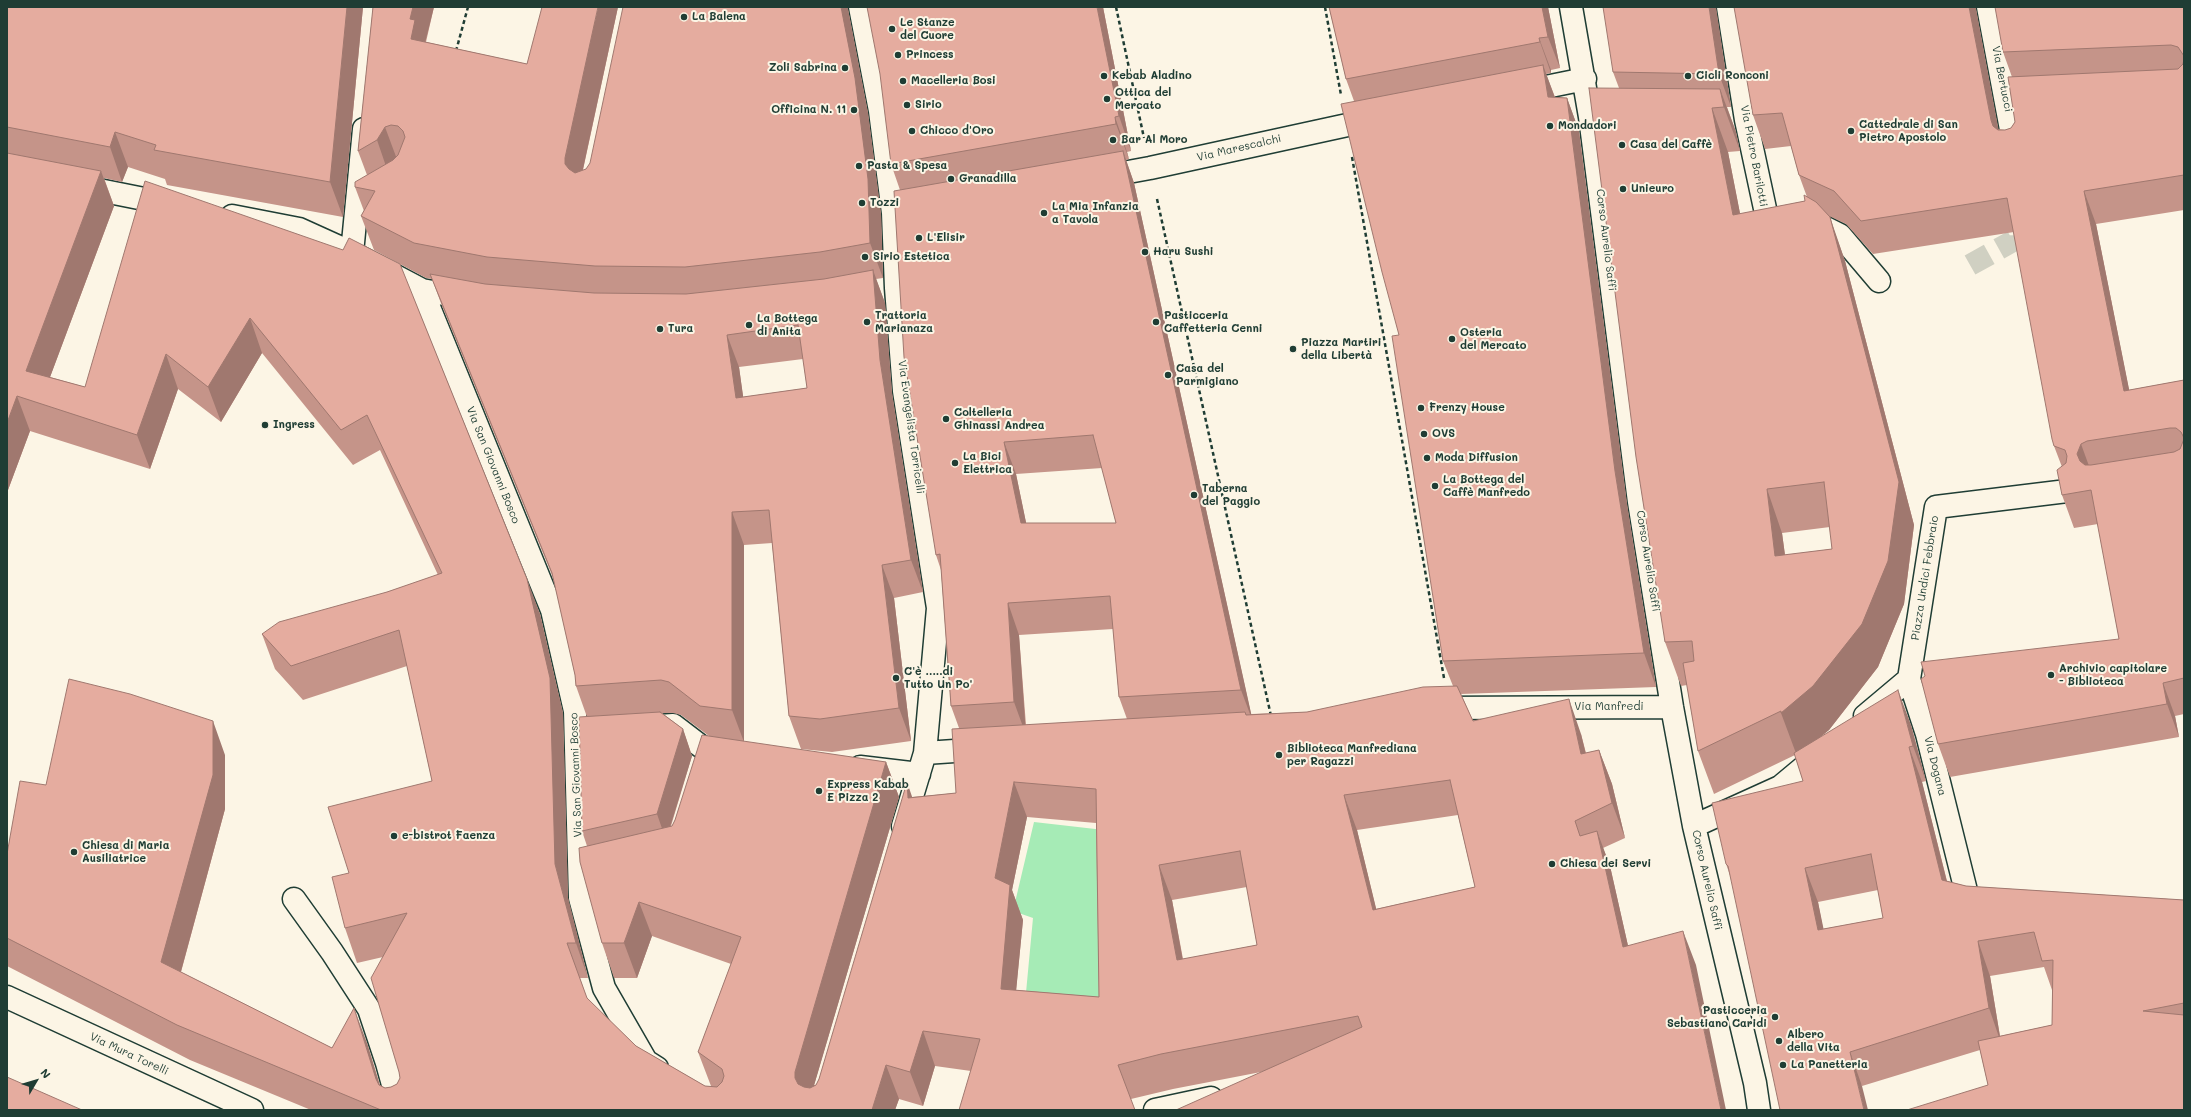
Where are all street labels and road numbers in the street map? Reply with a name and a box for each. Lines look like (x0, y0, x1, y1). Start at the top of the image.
street label: Via Bertucci (1989, 45, 2015, 113)
street label: Via Pietro Barilotti (1738, 104, 1770, 208)
street label: Via Marescalchi (1196, 132, 1282, 164)
street label: Corso Aurelio Saffi (1593, 188, 1619, 292)
street label: Via Evangelista Torricelli (895, 359, 927, 495)
street label: Via San Giovanni Bosco (463, 405, 523, 525)
street label: Corso Aurelio Saffi (1633, 509, 1663, 613)
street label: Piazza Undici Febbraio (1909, 515, 1941, 641)
street label: Via Manfredi (1574, 700, 1644, 714)
street label: Via San Giovanni Bosco (567, 712, 585, 838)
street label: Via Dogana (1921, 735, 1949, 797)
street label: Corso Aurelio Saffi (1689, 829, 1725, 931)
street label: Via Mura Torelli (88, 1030, 170, 1078)

